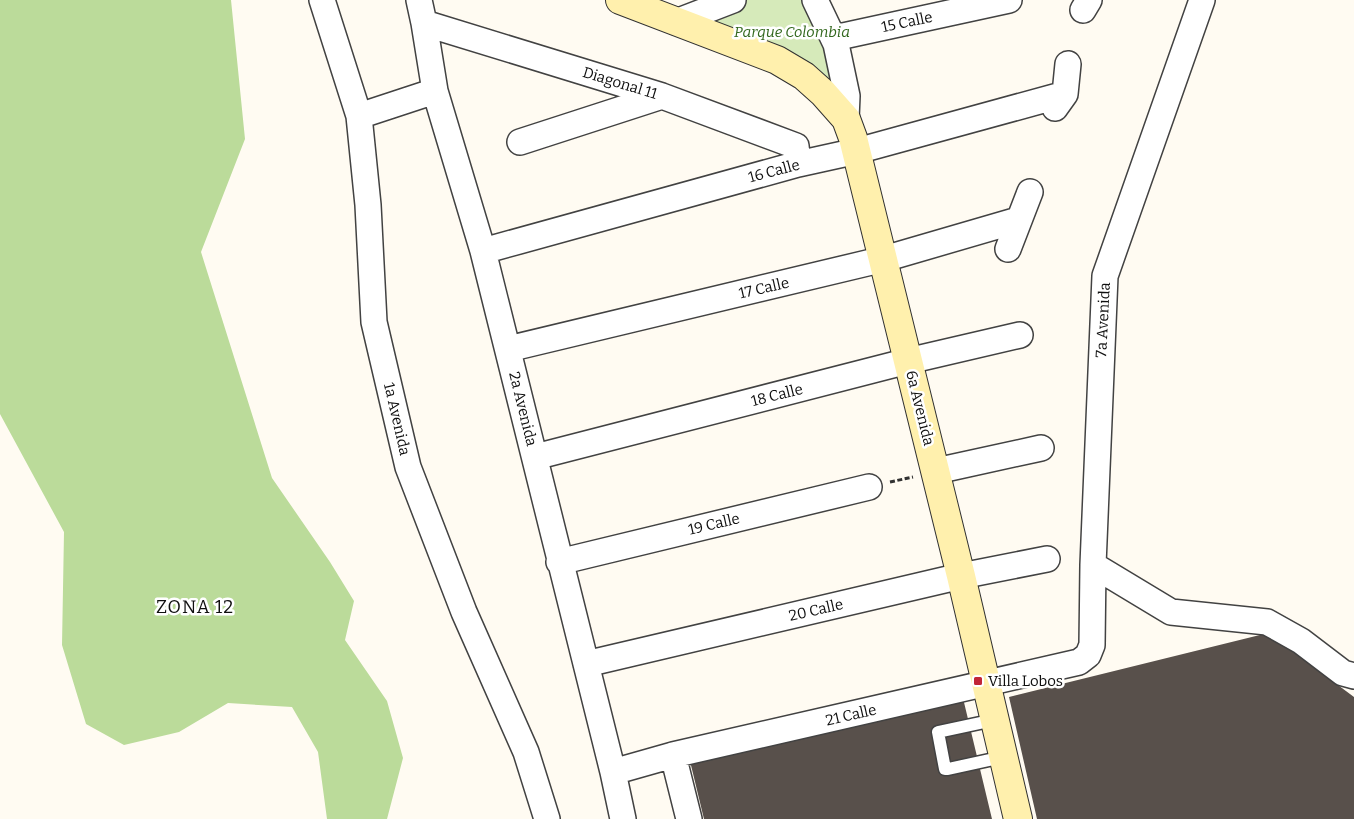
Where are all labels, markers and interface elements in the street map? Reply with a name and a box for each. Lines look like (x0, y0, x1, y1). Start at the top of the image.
street label: 15 Calle (880, 8, 934, 36)
park label: Parque Colombia (734, 23, 850, 41)
street label: Diagonal 11 (581, 63, 659, 103)
street label: 16 Calle (746, 156, 802, 186)
street label: 17 Calle (737, 274, 791, 302)
street label: 7a Avenida (1092, 282, 1114, 358)
street label: 6a Avenida (902, 369, 938, 447)
street label: 2a Avenida (505, 370, 541, 448)
street label: 18 Calle (749, 380, 805, 410)
street label: 1a Avenida (380, 381, 414, 457)
street label: 19 Calle (686, 509, 742, 539)
street label: 20 Calle (787, 595, 845, 625)
district label: ZONA 12 (156, 596, 234, 618)
place label: Villa Lobos (988, 672, 1063, 690)
marker: Villa Lobos (972, 675, 984, 687)
street label: 21 Calle (824, 700, 878, 730)

